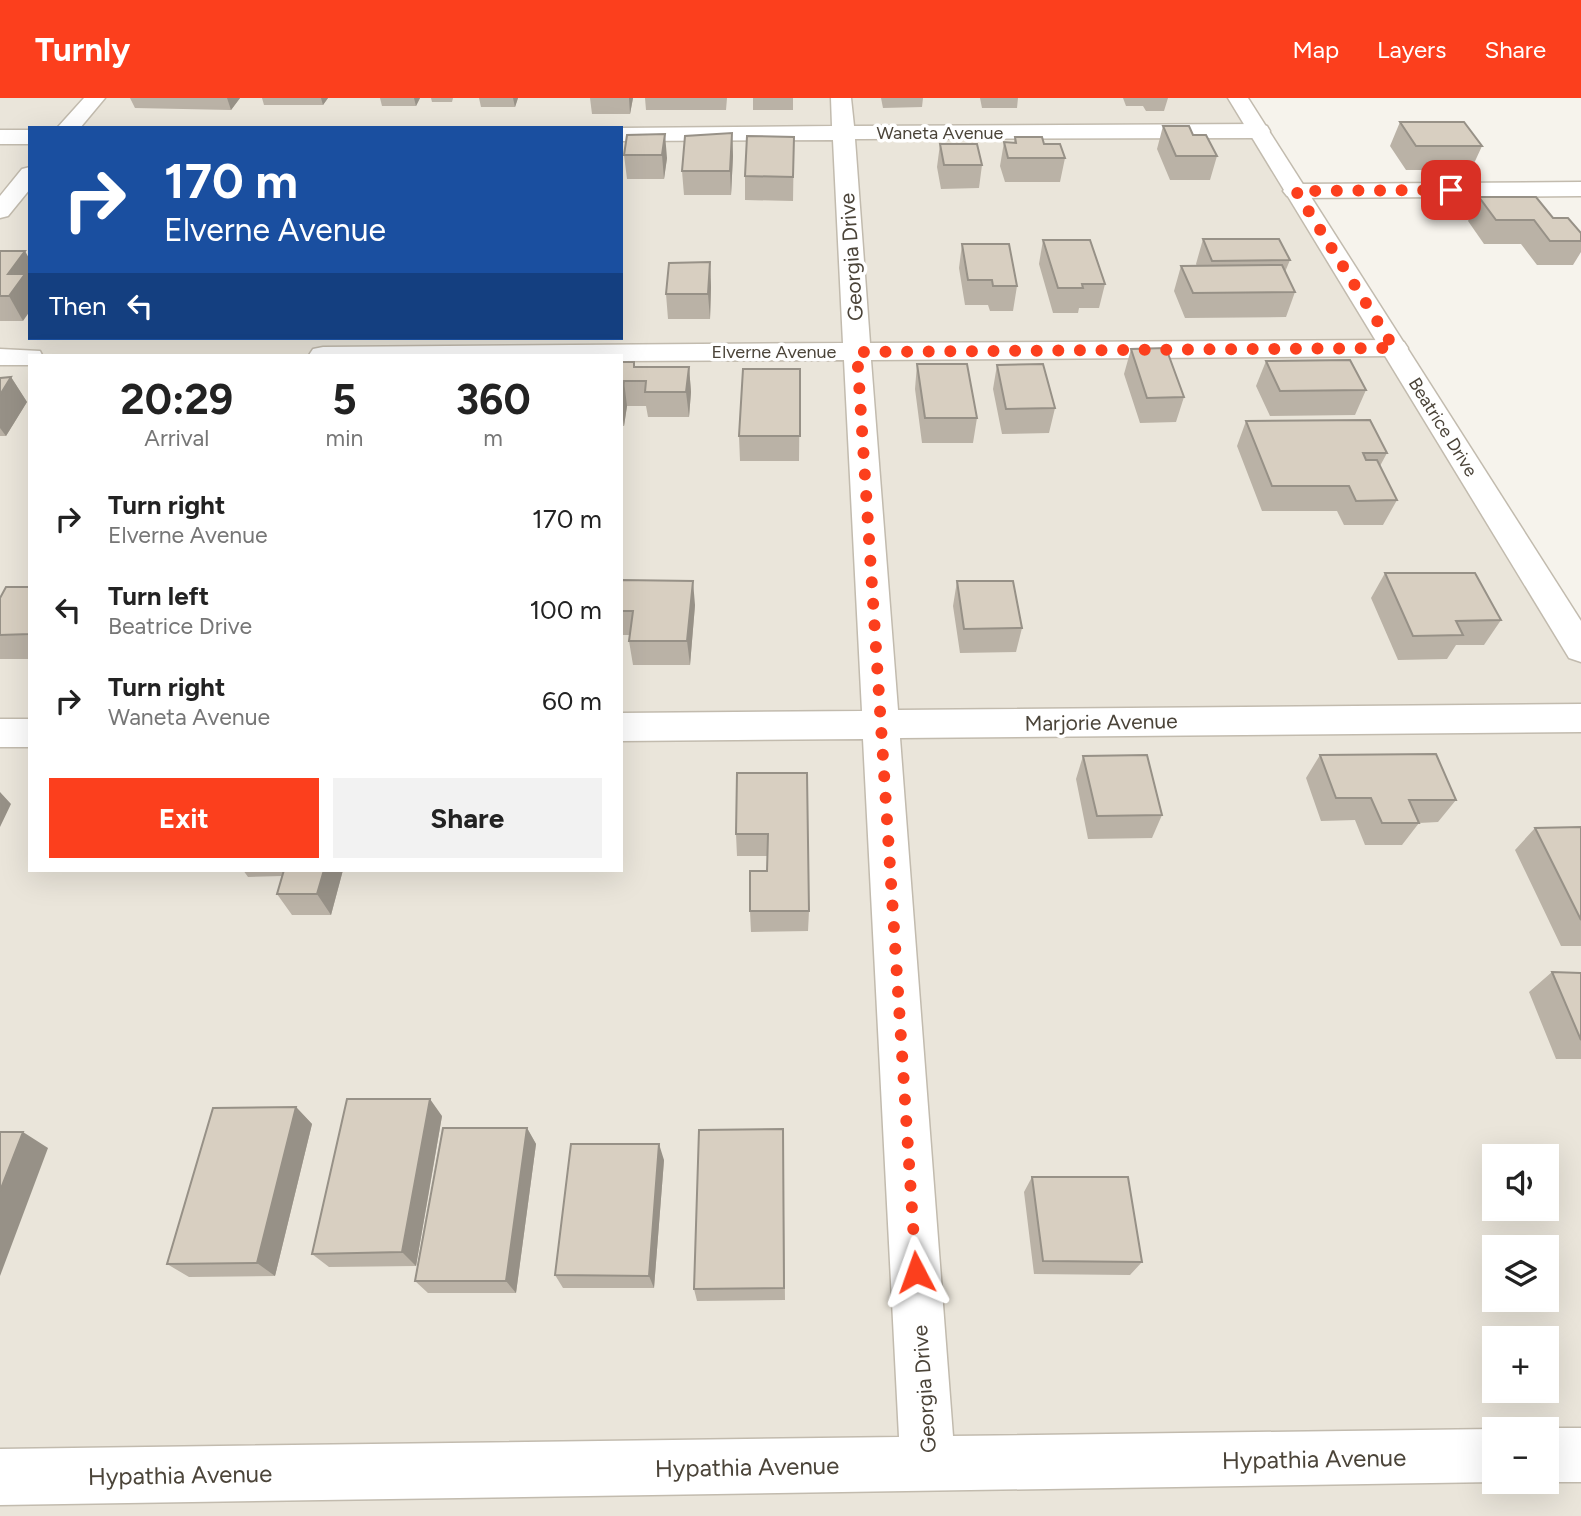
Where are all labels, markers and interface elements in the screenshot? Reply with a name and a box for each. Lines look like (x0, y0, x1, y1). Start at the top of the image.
text: Turnly (35, 30, 130, 69)
text: Map (1292, 35, 1339, 64)
text: Layers (1377, 35, 1446, 64)
text: Share (1484, 35, 1546, 64)
street label: Waneta Avenue (877, 122, 1004, 144)
text: 170 m (164, 151, 298, 210)
icon: right (49, 154, 140, 245)
pin (1421, 160, 1481, 220)
icon: arrive (1432, 171, 1470, 209)
street label: Georgia Drive (834, 192, 868, 322)
text: Elverne Avenue (164, 211, 386, 249)
icon: left (121, 287, 159, 325)
text: Then (49, 290, 107, 322)
street label: Elverne Avenue (712, 341, 837, 363)
street label: Beatrice Drive (1404, 373, 1482, 481)
text: 20:29 (120, 374, 233, 425)
text: 5 (332, 374, 357, 425)
text: 360 (456, 374, 531, 425)
text: Arrival (144, 424, 209, 452)
text: min (326, 424, 363, 452)
text: m (483, 424, 503, 452)
text: Turn right (108, 489, 225, 521)
icon: right (49, 500, 87, 538)
text: 170 m (532, 503, 602, 535)
text: Elverne Avenue (108, 521, 268, 549)
text: Turn left (108, 580, 209, 612)
icon: left (49, 591, 87, 629)
text: 100 m (529, 594, 602, 626)
text: Beatrice Drive (108, 612, 252, 640)
text: Turn right (108, 671, 225, 703)
icon: right (49, 682, 87, 720)
text: 60 m (542, 685, 602, 717)
text: Waneta Avenue (108, 703, 270, 731)
street label: Marjorie Avenue (1024, 708, 1178, 736)
button: Exit (49, 778, 319, 858)
button: Share (333, 778, 602, 858)
map controls (1482, 1144, 1559, 1494)
button: sound (1482, 1144, 1559, 1221)
position arrow (879, 1235, 953, 1309)
button: layers (1482, 1235, 1559, 1312)
street label: Georgia Drive (907, 1324, 941, 1454)
button: + (1482, 1326, 1559, 1403)
button: − (1482, 1417, 1559, 1494)
street label: Hypathia Avenue (1222, 1443, 1406, 1475)
street label: Hypathia Avenue (655, 1451, 839, 1483)
street label: Hypathia Avenue (88, 1459, 272, 1491)

